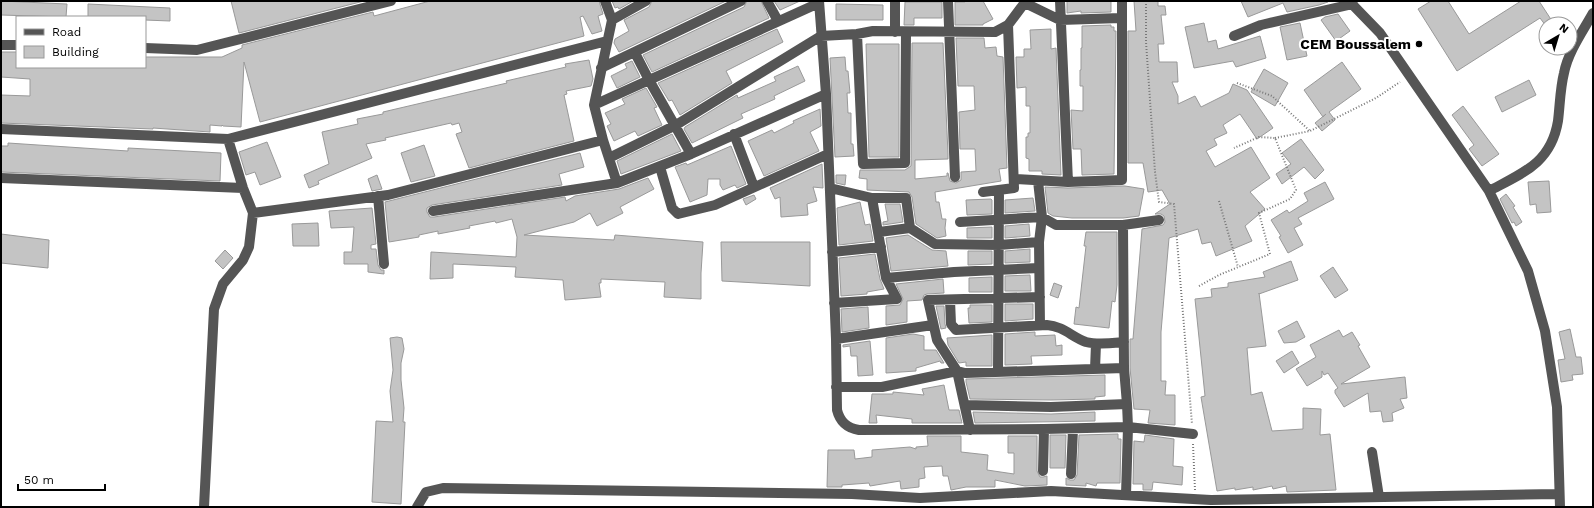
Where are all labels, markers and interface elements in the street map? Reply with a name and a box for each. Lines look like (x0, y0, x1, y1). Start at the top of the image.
legend (16, 16, 146, 68)
north arrow (1538, 16, 1578, 56)
text: N (1557, 21, 1571, 36)
text: Road (52, 25, 81, 39)
place label: CEM Boussalem (1300, 36, 1411, 52)
marker: CEM Boussalem (1414, 39, 1424, 49)
text: Building (52, 45, 99, 59)
scale bar (18, 466, 105, 492)
text: 50 m (24, 473, 54, 487)

